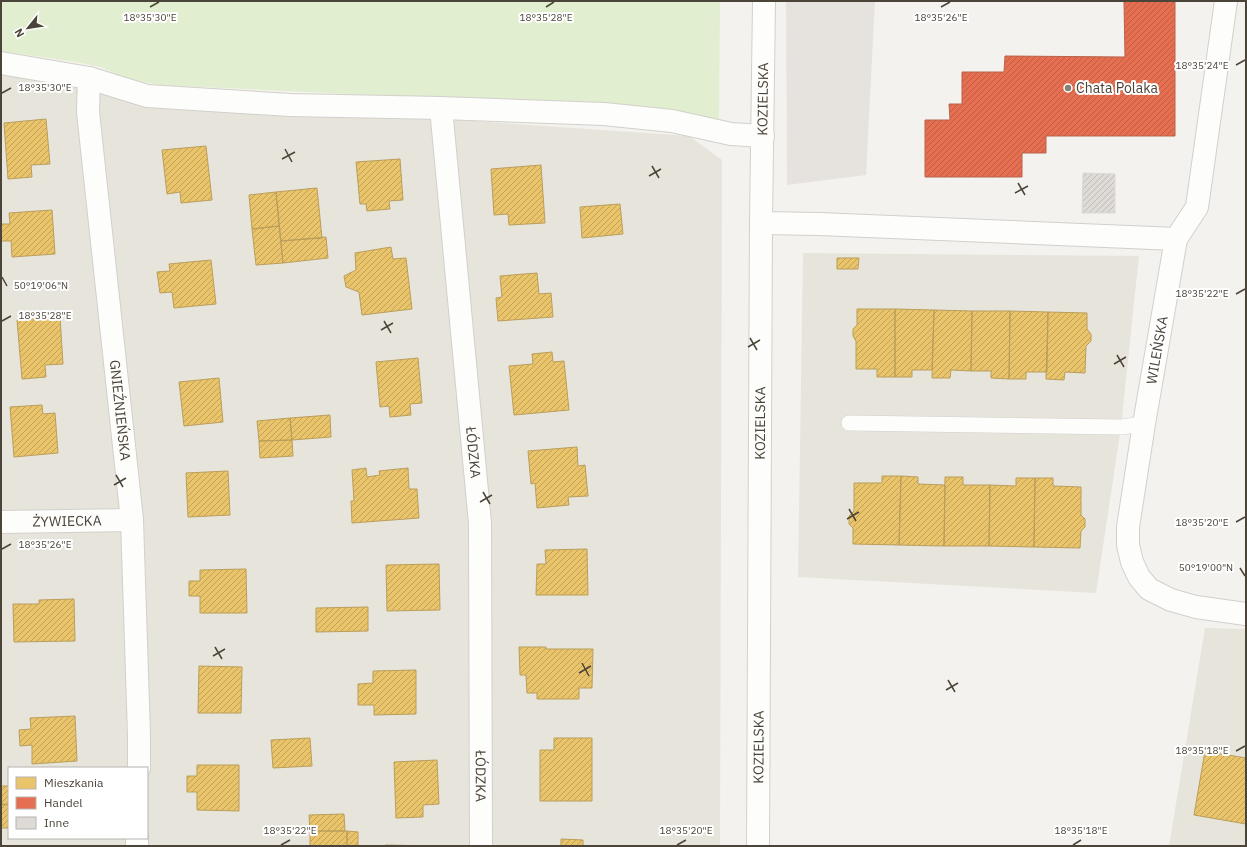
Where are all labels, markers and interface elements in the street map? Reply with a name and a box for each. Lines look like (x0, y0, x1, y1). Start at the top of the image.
north arrow (8, 8, 48, 48)
text: 18°35'30"E (123, 11, 177, 24)
text: 18°35'28"E (519, 11, 573, 24)
text: 18°35'26"E (914, 11, 968, 24)
text: N (11, 26, 27, 40)
text: 18°35'24"E (1175, 59, 1229, 72)
street label: KOZIELSKA (753, 62, 772, 136)
place label: Chata Polaka (1076, 79, 1158, 97)
text: 18°35'30"E (18, 81, 72, 94)
marker: Chata Polaka (1063, 83, 1073, 93)
text: 50°19'06"N (14, 279, 68, 292)
text: 18°35'22"E (1175, 287, 1229, 300)
text: 18°35'28"E (18, 309, 72, 322)
street label: WILEŃSKA (1141, 314, 1172, 386)
street label: GNIEŹNIEŃSKA (106, 359, 135, 462)
street label: KOZIELSKA (751, 386, 769, 460)
street label: ŁÓDZKA (462, 425, 485, 479)
street label: ŻYWIECKA (32, 511, 102, 531)
text: 18°35'20"E (1175, 516, 1229, 529)
text: 18°35'26"E (18, 538, 72, 551)
text: 50°19'00"N (1179, 561, 1233, 574)
street label: KOZIELSKA (749, 710, 768, 784)
text: 18°35'18"E (1175, 744, 1229, 757)
street label: ŁÓDZKA (472, 749, 491, 802)
legend (8, 767, 148, 839)
text: Mieszkania (44, 775, 104, 790)
text: Handel (44, 795, 83, 810)
text: Inne (44, 815, 69, 830)
text: 18°35'22"E (263, 824, 317, 837)
text: 18°35'20"E (659, 824, 713, 837)
text: 18°35'18"E (1054, 824, 1108, 837)

